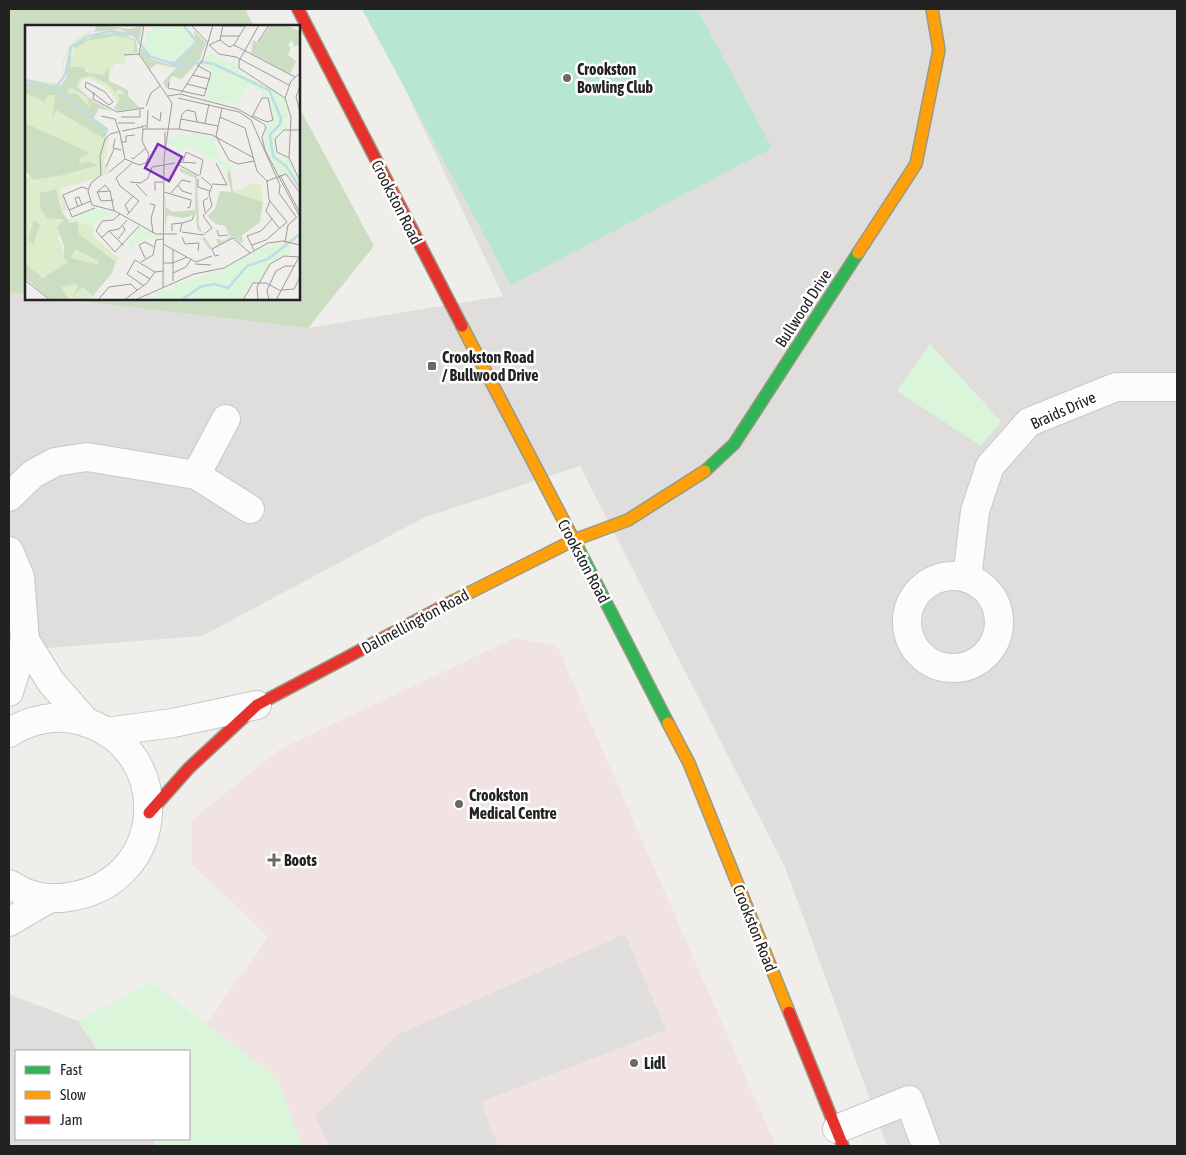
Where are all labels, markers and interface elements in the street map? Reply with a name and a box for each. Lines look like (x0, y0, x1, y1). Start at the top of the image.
inset map (25, 25, 300, 300)
place label: Crookston Bowling Club (577, 60, 653, 96)
marker: Crookston Bowling Club (561, 72, 573, 84)
street label: Crookston Road (368, 157, 426, 247)
street label: Bullwood Drive (771, 266, 835, 350)
place label: Crookston Road / Bullwood Drive (442, 348, 539, 384)
marker: Crookston Road / Bullwood Drive (426, 360, 438, 372)
street label: Braids Drive (1028, 388, 1098, 432)
street label: Crookston Road (554, 516, 614, 606)
street label: Dalmellington Road (358, 585, 472, 658)
place label: Crookston Medical Centre (469, 786, 557, 822)
marker: Crookston Medical Centre (453, 798, 465, 810)
place label: Boots (284, 851, 317, 869)
marker: Boots (268, 854, 280, 866)
street label: Crookston Road (729, 882, 781, 974)
legend (15, 1050, 190, 1140)
place label: Lidl (644, 1054, 666, 1072)
marker: Lidl (628, 1057, 640, 1069)
text: Fast (60, 1061, 82, 1078)
text: Slow (60, 1086, 86, 1103)
text: Jam (60, 1111, 83, 1128)

